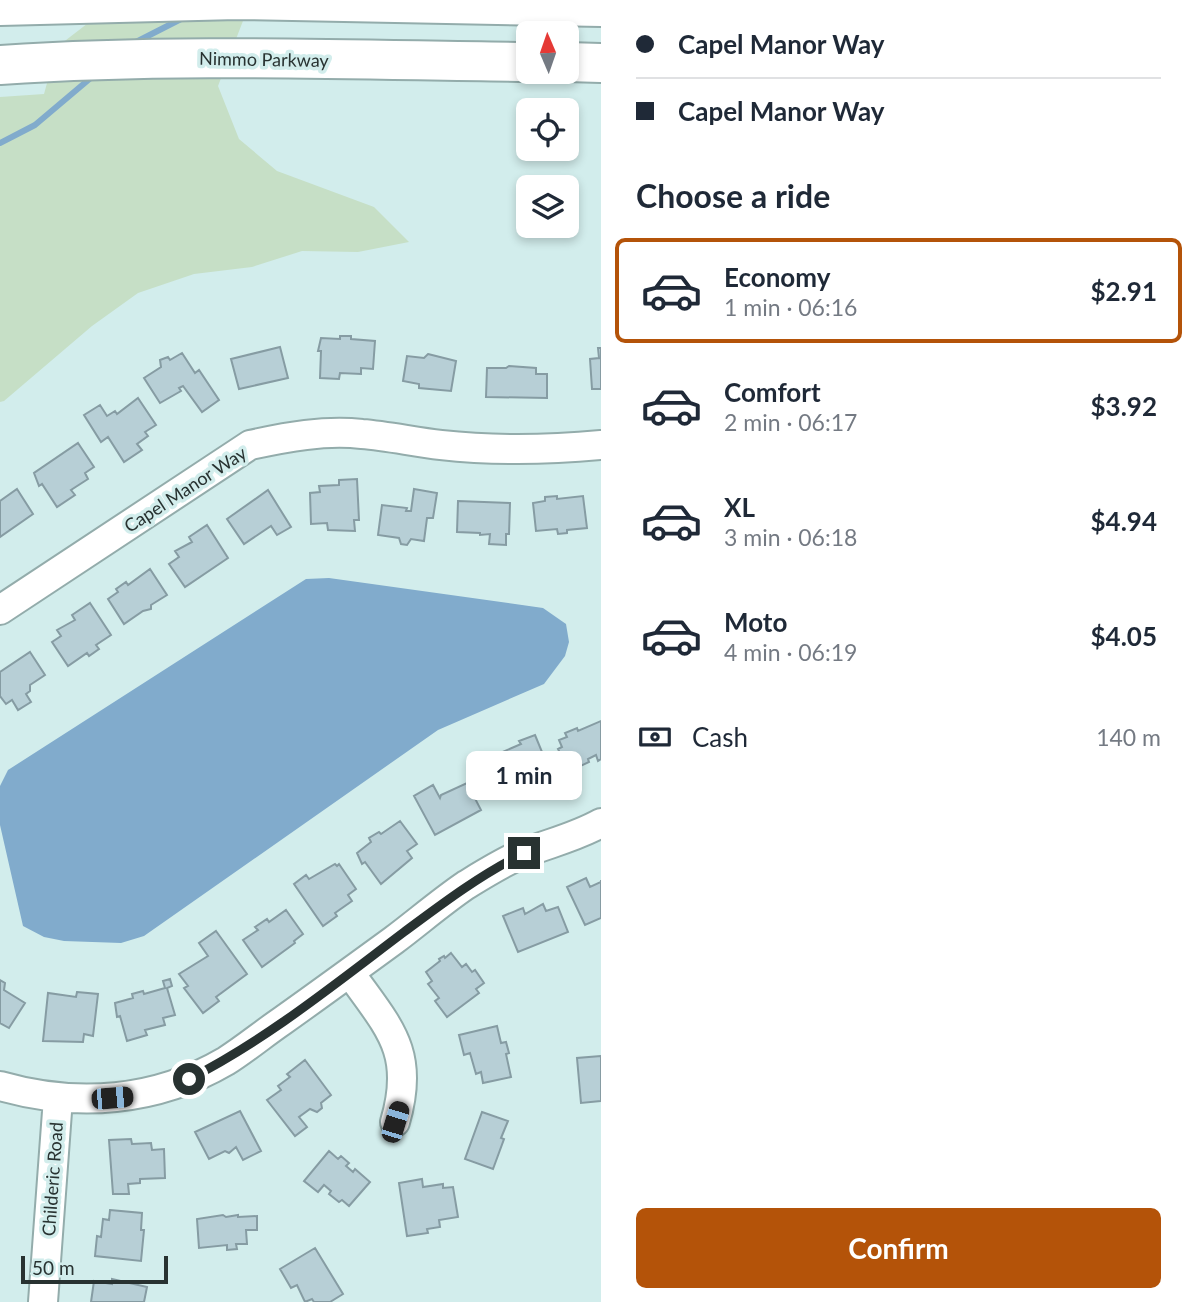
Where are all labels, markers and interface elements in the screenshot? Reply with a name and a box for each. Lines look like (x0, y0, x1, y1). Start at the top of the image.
north arrow (516, 21, 579, 84)
map controls (516, 21, 579, 238)
text: Capel Manor Way (678, 28, 884, 60)
street label: Nimmo Parkway (199, 47, 330, 71)
text: Capel Manor Way (678, 95, 884, 127)
button: locate (516, 98, 579, 161)
button: layers (516, 175, 579, 238)
text: Choose a ride (636, 176, 830, 215)
icon: car (640, 259, 703, 322)
text: Economy (724, 261, 830, 293)
text: $2.91 (1091, 275, 1157, 307)
text: 1 min · 06:16 (724, 293, 857, 321)
icon: car (640, 374, 703, 437)
text: Comfort (724, 376, 821, 408)
text: $3.92 (1091, 390, 1157, 422)
text: 2 min · 06:17 (724, 408, 857, 436)
street label: Capel Manor Way (120, 441, 251, 537)
icon: car (640, 489, 703, 552)
text: XL (724, 491, 755, 523)
text: $4.94 (1091, 505, 1157, 537)
text: 3 min · 06:18 (724, 523, 857, 551)
icon: car (640, 604, 703, 667)
text: Moto (724, 606, 787, 638)
text: $4.05 (1091, 620, 1157, 652)
text: 4 min · 06:19 (724, 638, 857, 666)
icon: cash (636, 718, 674, 756)
text: Cash (692, 721, 748, 753)
text: 140 m (1096, 723, 1161, 751)
callout: 1 min (466, 752, 582, 800)
text: 1 min (495, 761, 553, 789)
route end (508, 837, 540, 869)
route start (173, 1063, 205, 1095)
car (91, 1086, 134, 1110)
car (379, 1099, 412, 1145)
street label: Childeric Road (37, 1121, 67, 1237)
button: Confirm (636, 1208, 1161, 1288)
scale bar (21, 1253, 168, 1285)
text: 50 m (32, 1256, 75, 1279)

